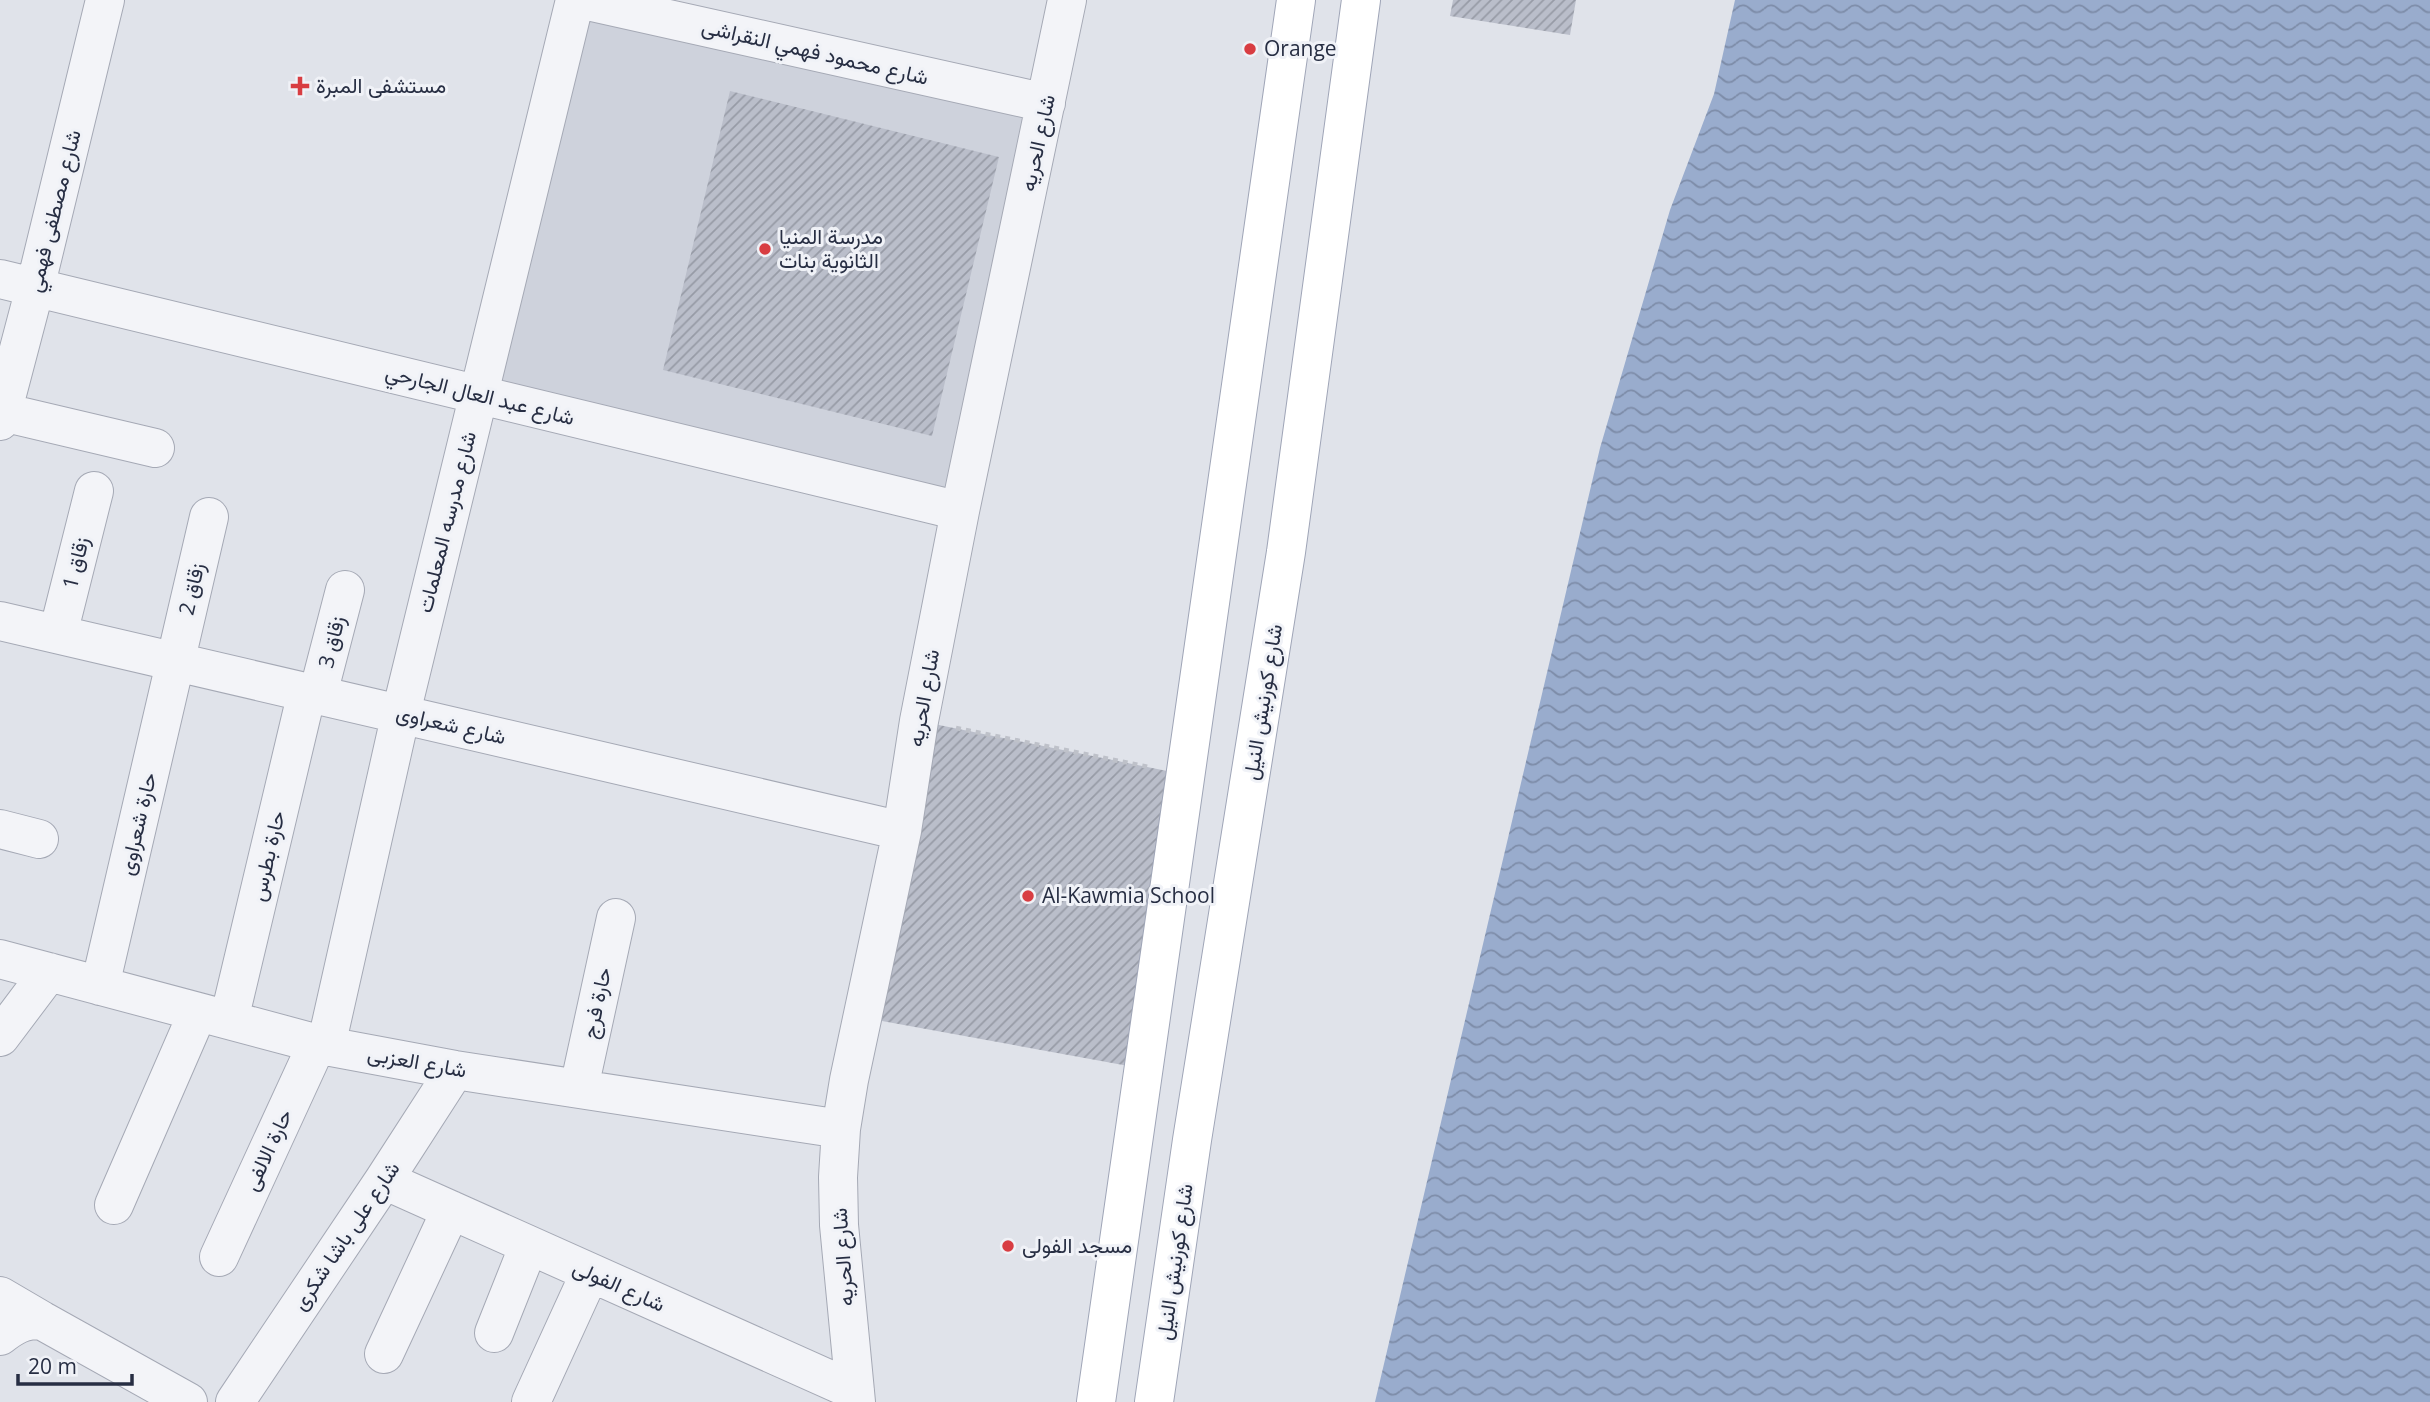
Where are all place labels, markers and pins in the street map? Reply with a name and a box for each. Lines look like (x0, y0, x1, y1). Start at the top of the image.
place label: Orange (1264, 34, 1337, 62)
marker: Orange (1242, 41, 1258, 57)
place label: مستشفى المبرة (316, 71, 446, 99)
marker: مستشفى المبرة (290, 76, 310, 96)
place label: مدرسة المنيا الثانوية بنات (779, 222, 883, 274)
marker: مدرسة المنيا الثانوية بنات (757, 241, 773, 257)
place label: Al-Kawmia School (1042, 881, 1215, 909)
marker: Al-Kawmia School (1020, 888, 1036, 904)
place label: مسجد الفولى (1022, 1231, 1132, 1259)
marker: مسجد الفولى (1000, 1238, 1016, 1254)

